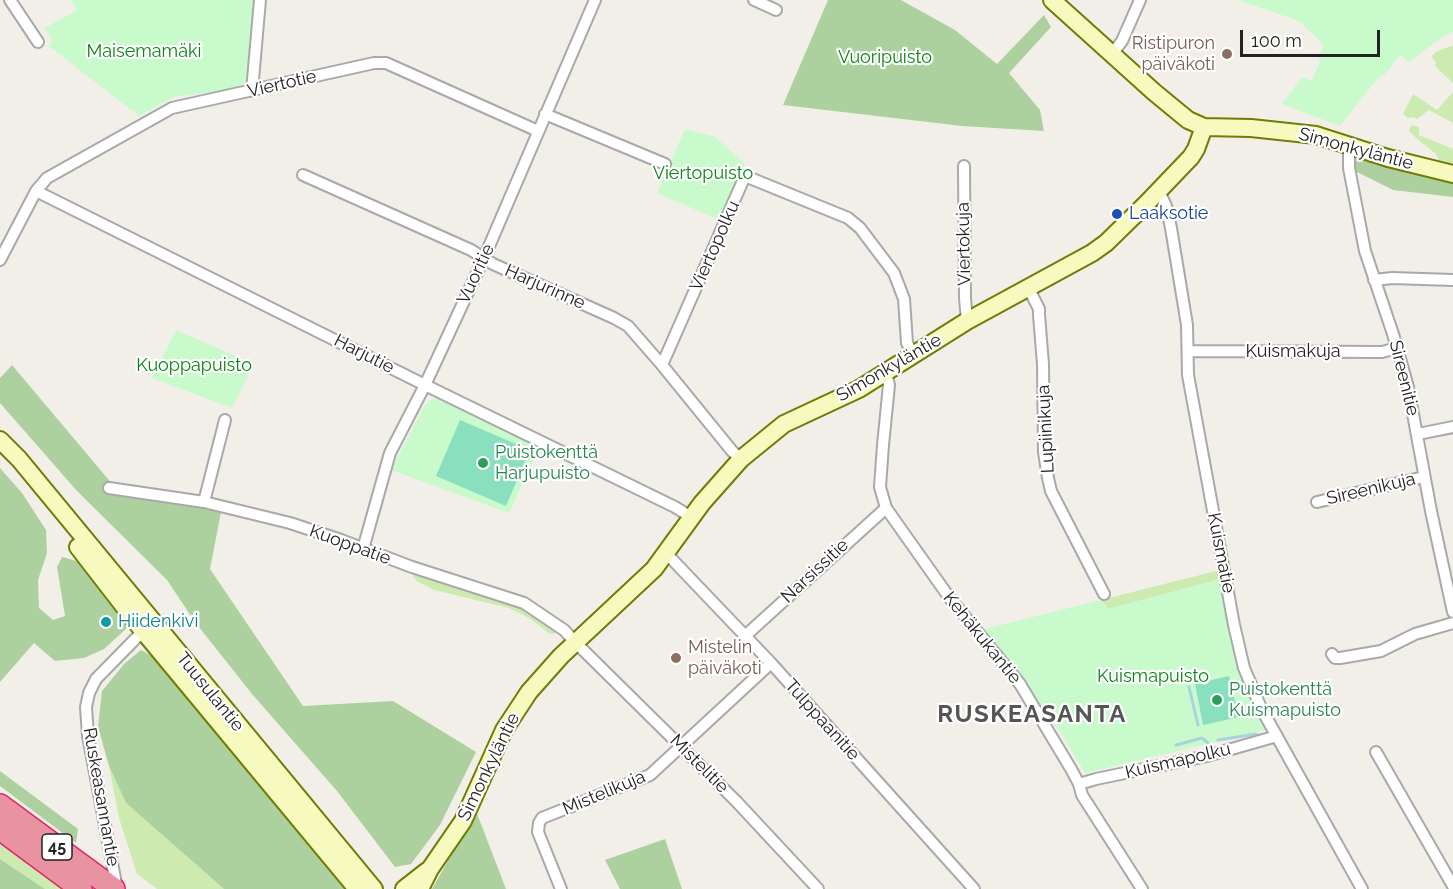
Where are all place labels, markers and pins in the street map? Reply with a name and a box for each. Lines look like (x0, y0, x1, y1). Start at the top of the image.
place label: Ristipuron päiväkoti (1132, 33, 1215, 76)
marker: Ristipuron päiväkoti (1220, 47, 1234, 61)
place label: Laaksotie (1129, 203, 1208, 225)
marker: Laaksotie (1110, 207, 1124, 221)
place label: Puistokenttä Harjupuisto (495, 442, 598, 484)
marker: Puistokenttä Harjupuisto (476, 456, 490, 470)
place label: Hiidenkivi (118, 611, 198, 633)
marker: Hiidenkivi (99, 615, 113, 629)
place label: Mistelin päiväkoti (688, 637, 762, 680)
marker: Mistelin päiväkoti (669, 651, 683, 665)
place label: Puistokenttä Kuismapuisto (1229, 679, 1341, 722)
marker: Puistokenttä Kuismapuisto (1210, 693, 1224, 707)

